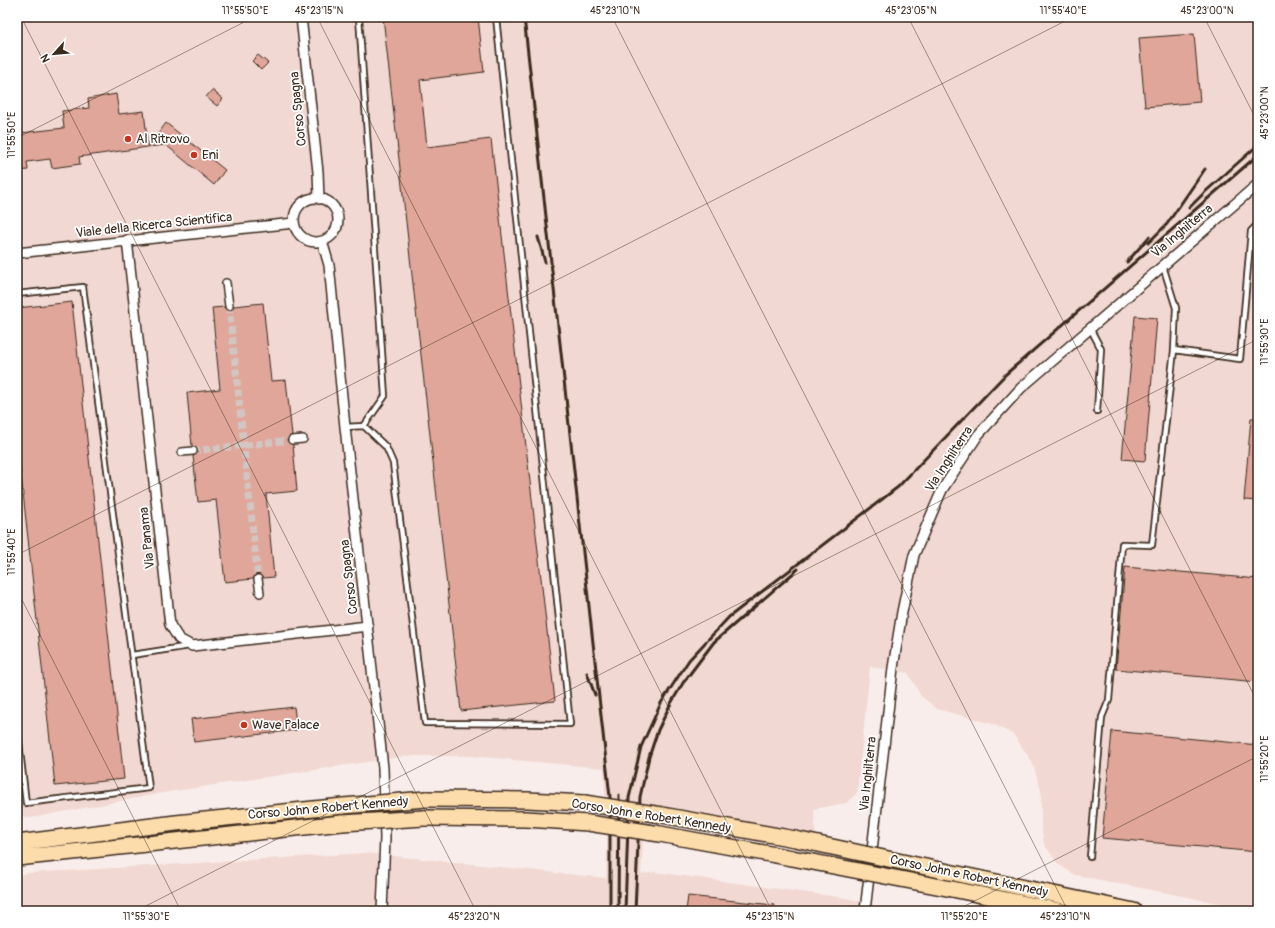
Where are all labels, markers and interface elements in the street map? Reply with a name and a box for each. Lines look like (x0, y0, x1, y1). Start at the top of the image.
text: 11°55'50"E (222, 5, 268, 17)
text: 45°23'15"N (295, 5, 344, 17)
text: 45°23'10"N (590, 5, 640, 17)
text: 45°23'05"N (885, 5, 937, 17)
text: 11°55'40"E (1040, 5, 1086, 17)
text: 45°23'00"N (1181, 5, 1234, 17)
north arrow (34, 34, 74, 74)
text: N (38, 52, 53, 65)
street label: Corso Spagna (286, 71, 310, 147)
text: 45°23'00"N (1259, 86, 1271, 139)
text: 11°55'50"E (6, 112, 18, 158)
place label: Al Ritrovo (136, 131, 190, 147)
marker: Al Ritrovo (123, 134, 133, 144)
place label: Eni (202, 147, 218, 163)
marker: Eni (189, 150, 199, 160)
street label: Via Inghilterra (1148, 201, 1216, 261)
street label: Viale della Ricerca Scientifica (75, 209, 233, 241)
text: 11°55'30"E (1259, 319, 1271, 365)
street label: Via Inghilterra (922, 423, 976, 495)
street label: Via Panama (136, 506, 158, 570)
text: 11°55'40"E (6, 529, 18, 575)
street label: Corso Spagna (336, 539, 362, 615)
place label: Wave Palace (252, 717, 320, 733)
marker: Wave Palace (239, 720, 249, 730)
street label: Via Inghilterra (856, 736, 880, 812)
text: 11°55'20"E (1259, 736, 1271, 782)
street label: Corso John e Robert Kennedy (247, 793, 409, 823)
street label: Corso John e Robert Kennedy (570, 796, 732, 837)
street label: Corso John e Robert Kennedy (889, 851, 1050, 901)
text: 11°55'30"E (123, 911, 169, 923)
text: 45°23'20"N (448, 911, 500, 923)
text: 45°23'15"N (746, 911, 795, 923)
text: 11°55'20"E (941, 911, 987, 923)
text: 45°23'10"N (1040, 911, 1090, 923)

